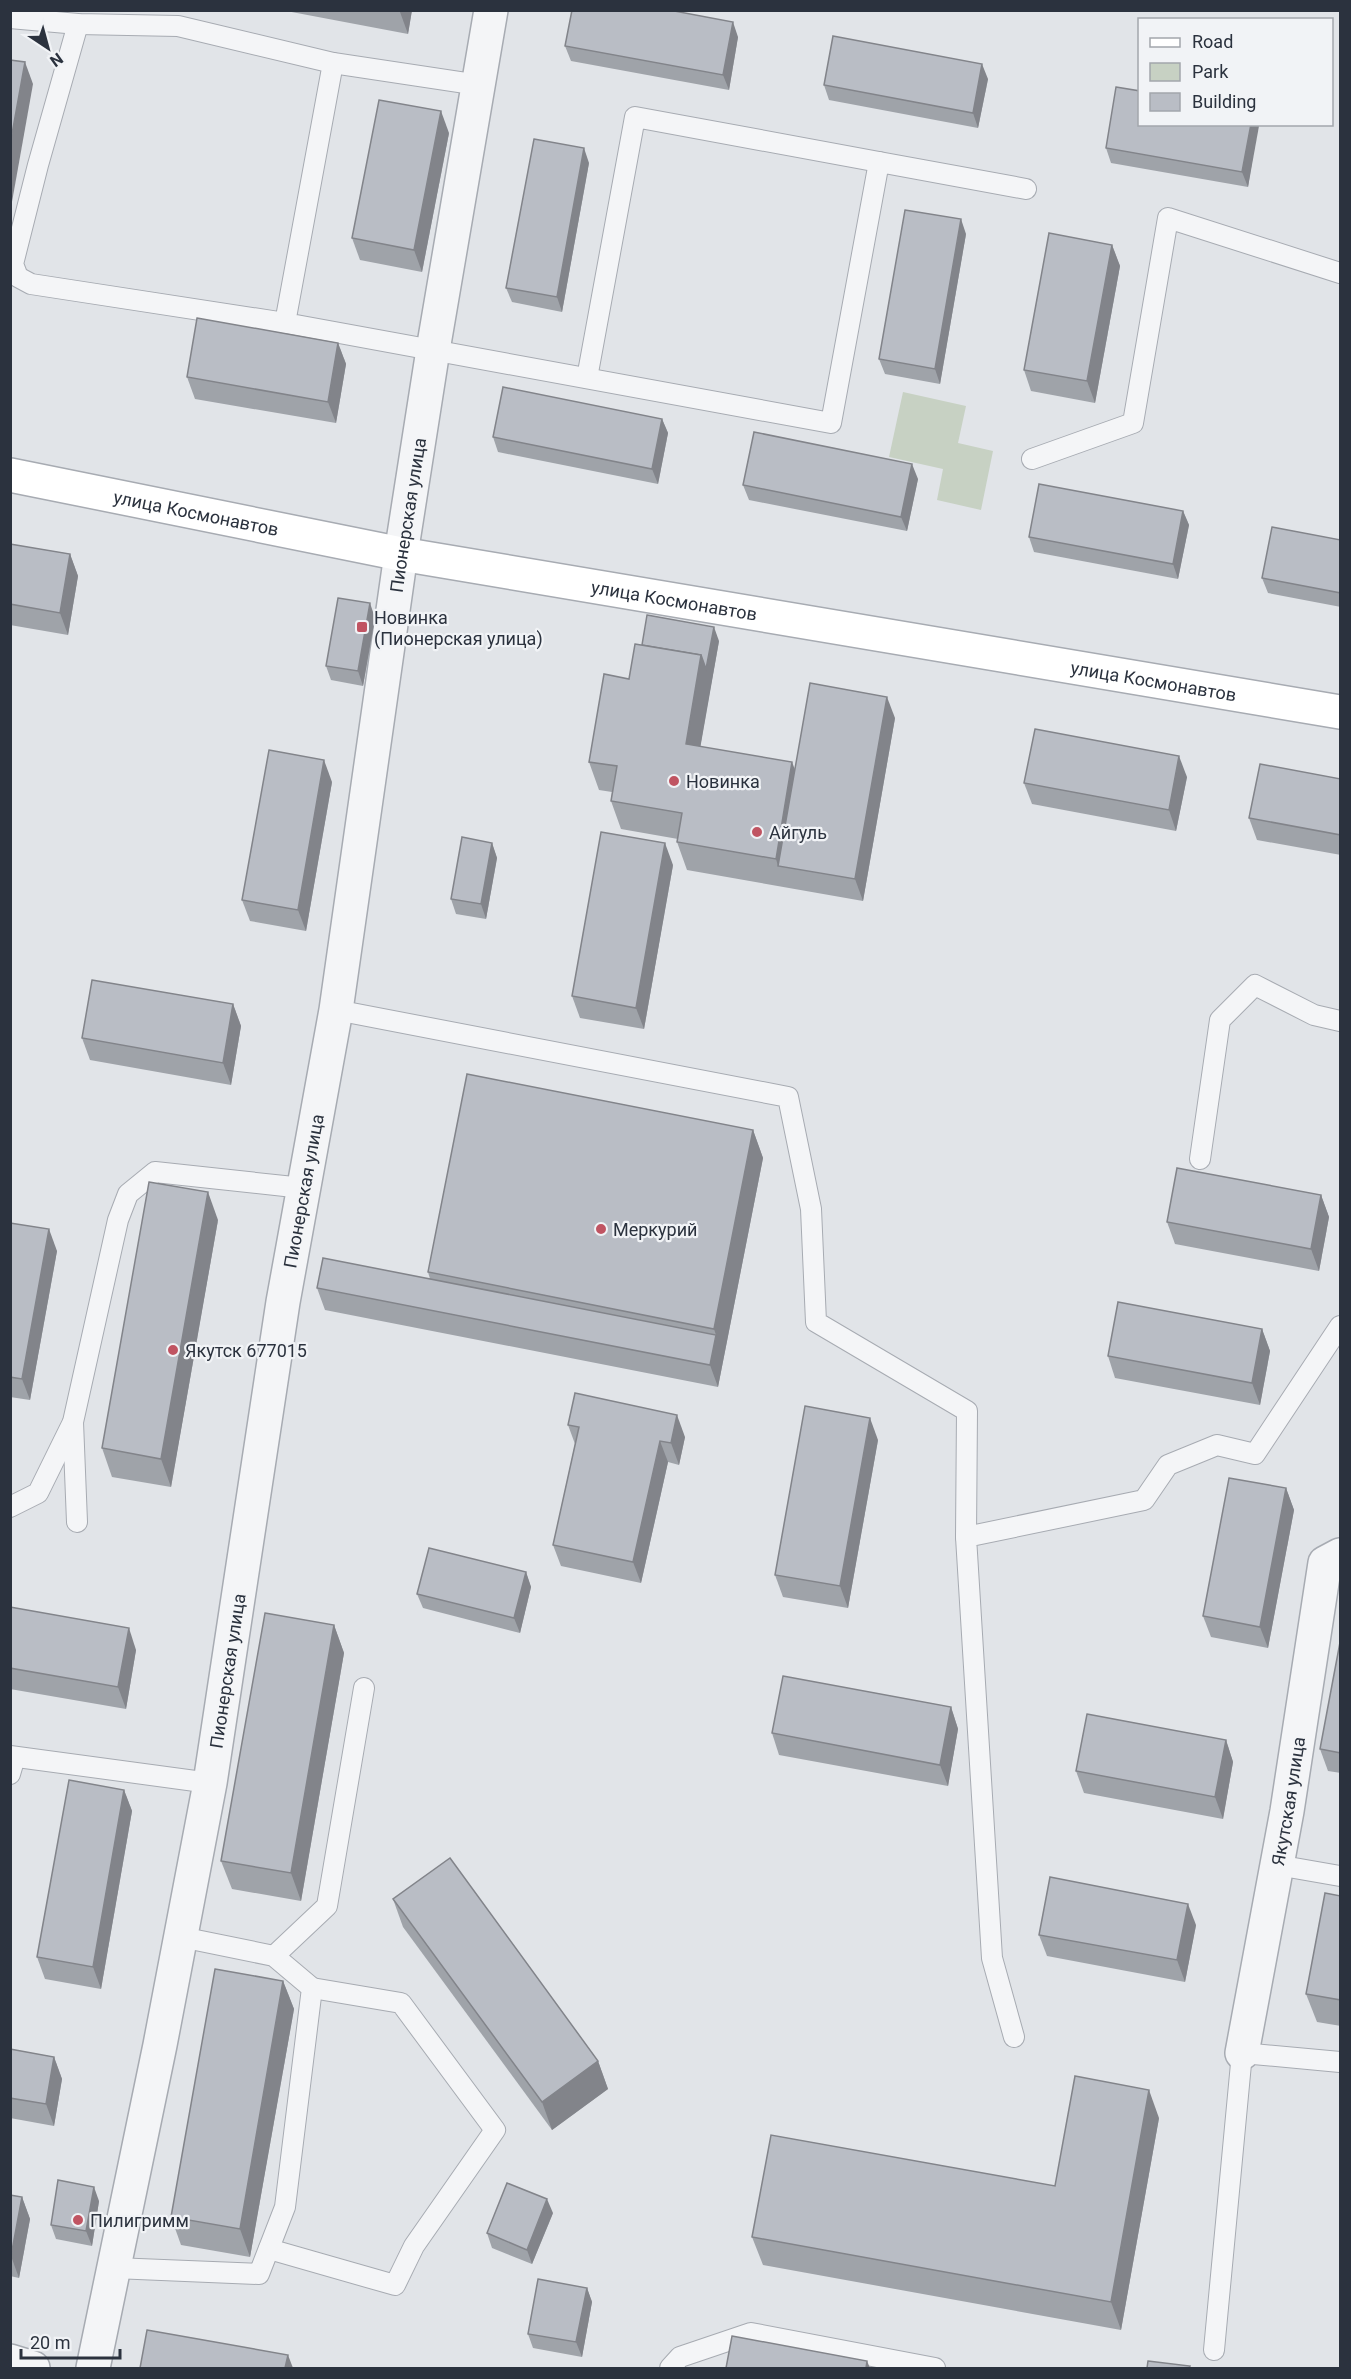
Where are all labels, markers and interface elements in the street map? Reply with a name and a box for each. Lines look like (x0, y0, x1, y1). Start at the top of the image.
north arrow (18, 18, 78, 78)
legend (1138, 18, 1333, 126)
text: Road (1192, 31, 1233, 52)
text: N (46, 49, 67, 71)
text: Park (1192, 61, 1229, 82)
text: Building (1192, 91, 1256, 112)
street label: Пионерская улица (385, 436, 430, 594)
street label: улица Космонавтов (112, 486, 281, 540)
street label: улица Космонавтов (590, 576, 759, 624)
place label: Новинка (Пионерская улица) (374, 607, 543, 650)
marker: Новинка (Пионерская улица) (355, 620, 369, 634)
street label: улица Космонавтов (1069, 656, 1238, 705)
place label: Новинка (686, 771, 760, 792)
marker: Новинка (667, 774, 681, 788)
place label: Айгуль (769, 822, 827, 843)
marker: Айгуль (750, 825, 764, 839)
street label: Пионерская улица (279, 1112, 327, 1270)
place label: Меркурий (613, 1219, 698, 1240)
marker: Меркурий (594, 1222, 608, 1236)
place label: Якутск 677015 (185, 1340, 307, 1361)
marker: Якутск 677015 (166, 1343, 180, 1357)
street label: Пионерская улица (205, 1592, 249, 1750)
street label: Якутская улица (1267, 1735, 1309, 1867)
place label: Пилигримм (90, 2210, 189, 2231)
marker: Пилигримм (71, 2213, 85, 2227)
scale bar (21, 2322, 120, 2360)
text: 20 m (30, 2332, 70, 2353)

